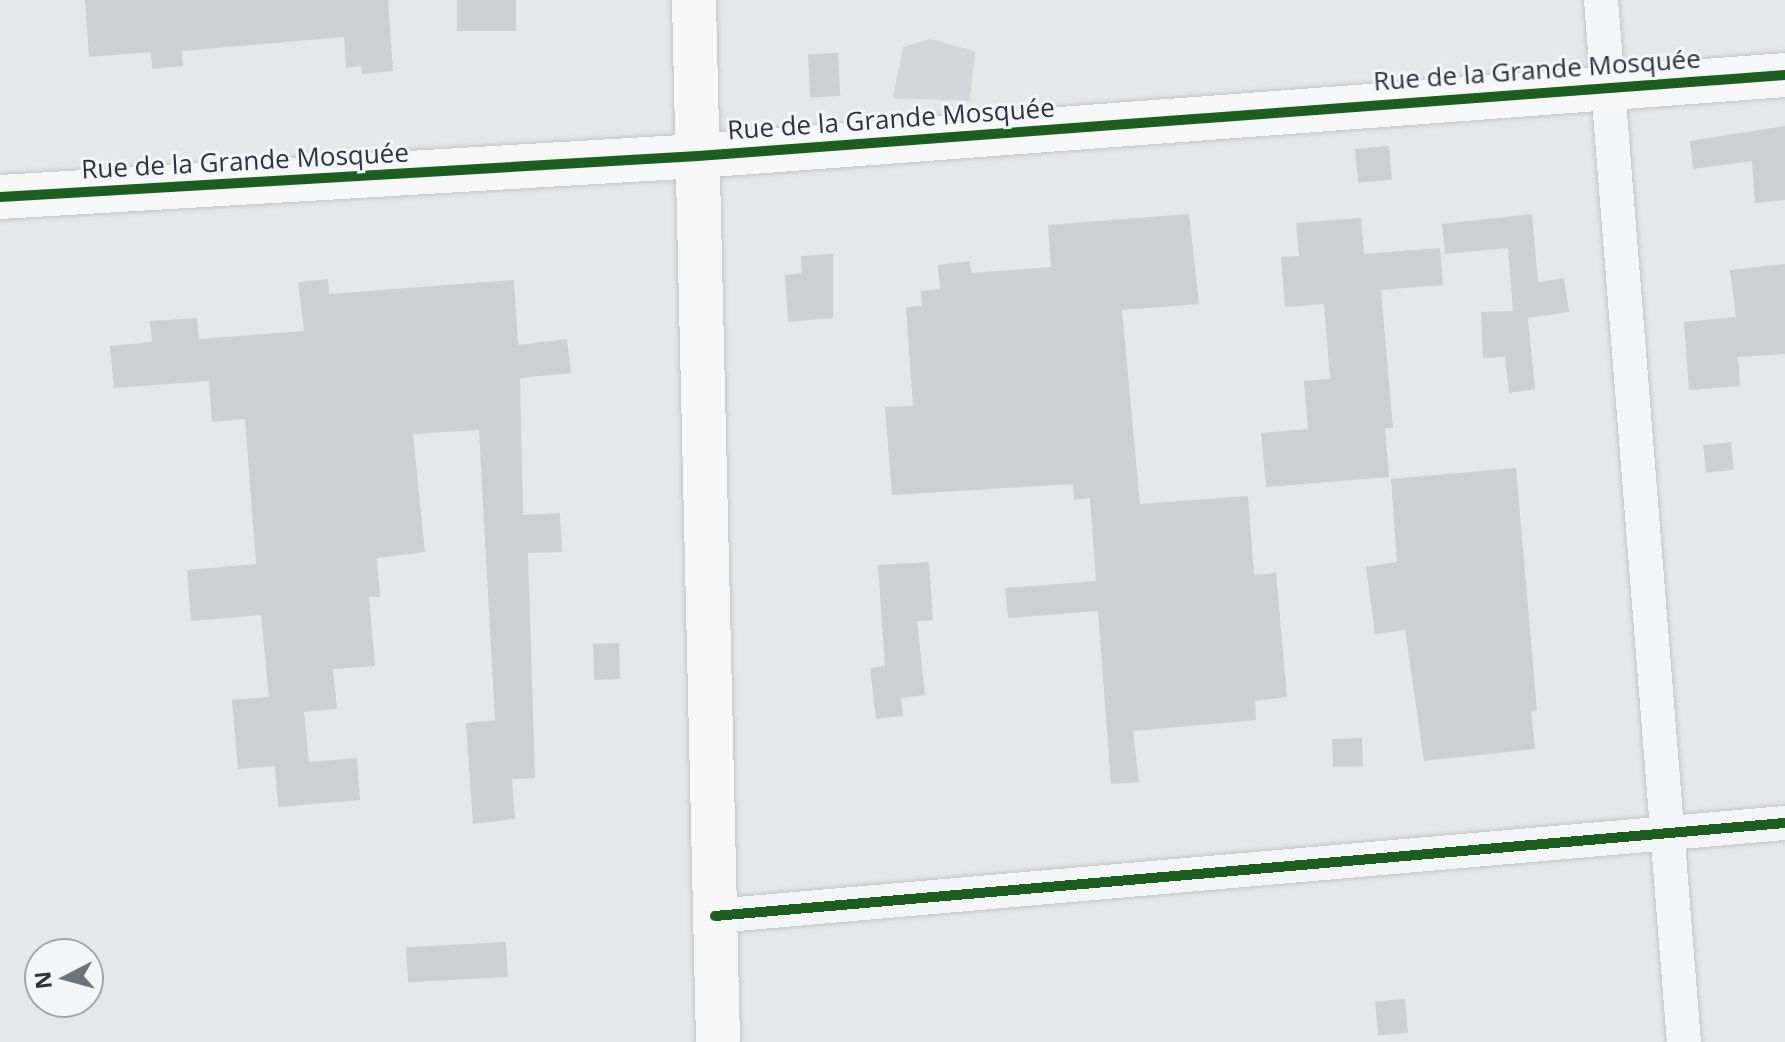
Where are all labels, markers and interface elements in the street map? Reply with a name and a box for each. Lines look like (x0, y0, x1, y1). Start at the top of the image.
street label: Rue de la Grande Mosquée (1372, 43, 1702, 97)
street label: Rue de la Grande Mosquée (726, 92, 1056, 146)
street label: Rue de la Grande Mosquée (80, 137, 410, 185)
north arrow (24, 938, 104, 1018)
text: N (26, 970, 58, 991)

